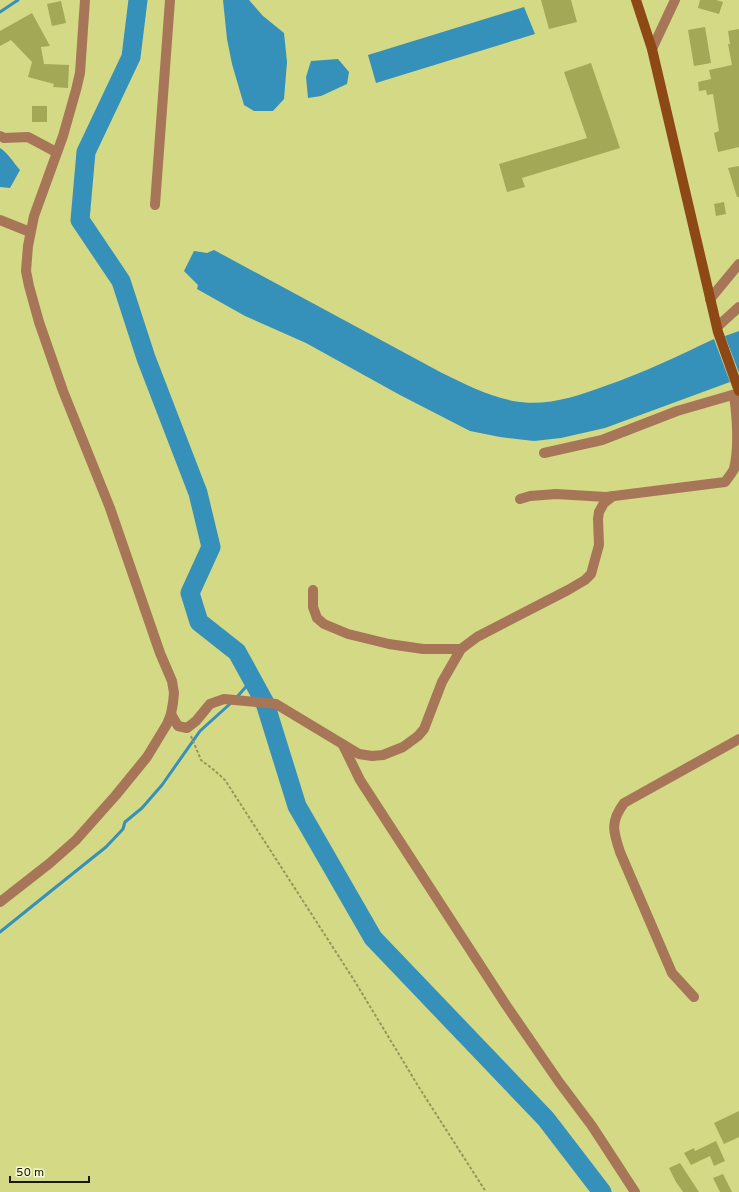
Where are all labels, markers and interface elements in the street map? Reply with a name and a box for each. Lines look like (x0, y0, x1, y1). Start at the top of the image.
scale bar (10, 1158, 89, 1184)
text: 50 m (16, 1165, 44, 1181)

